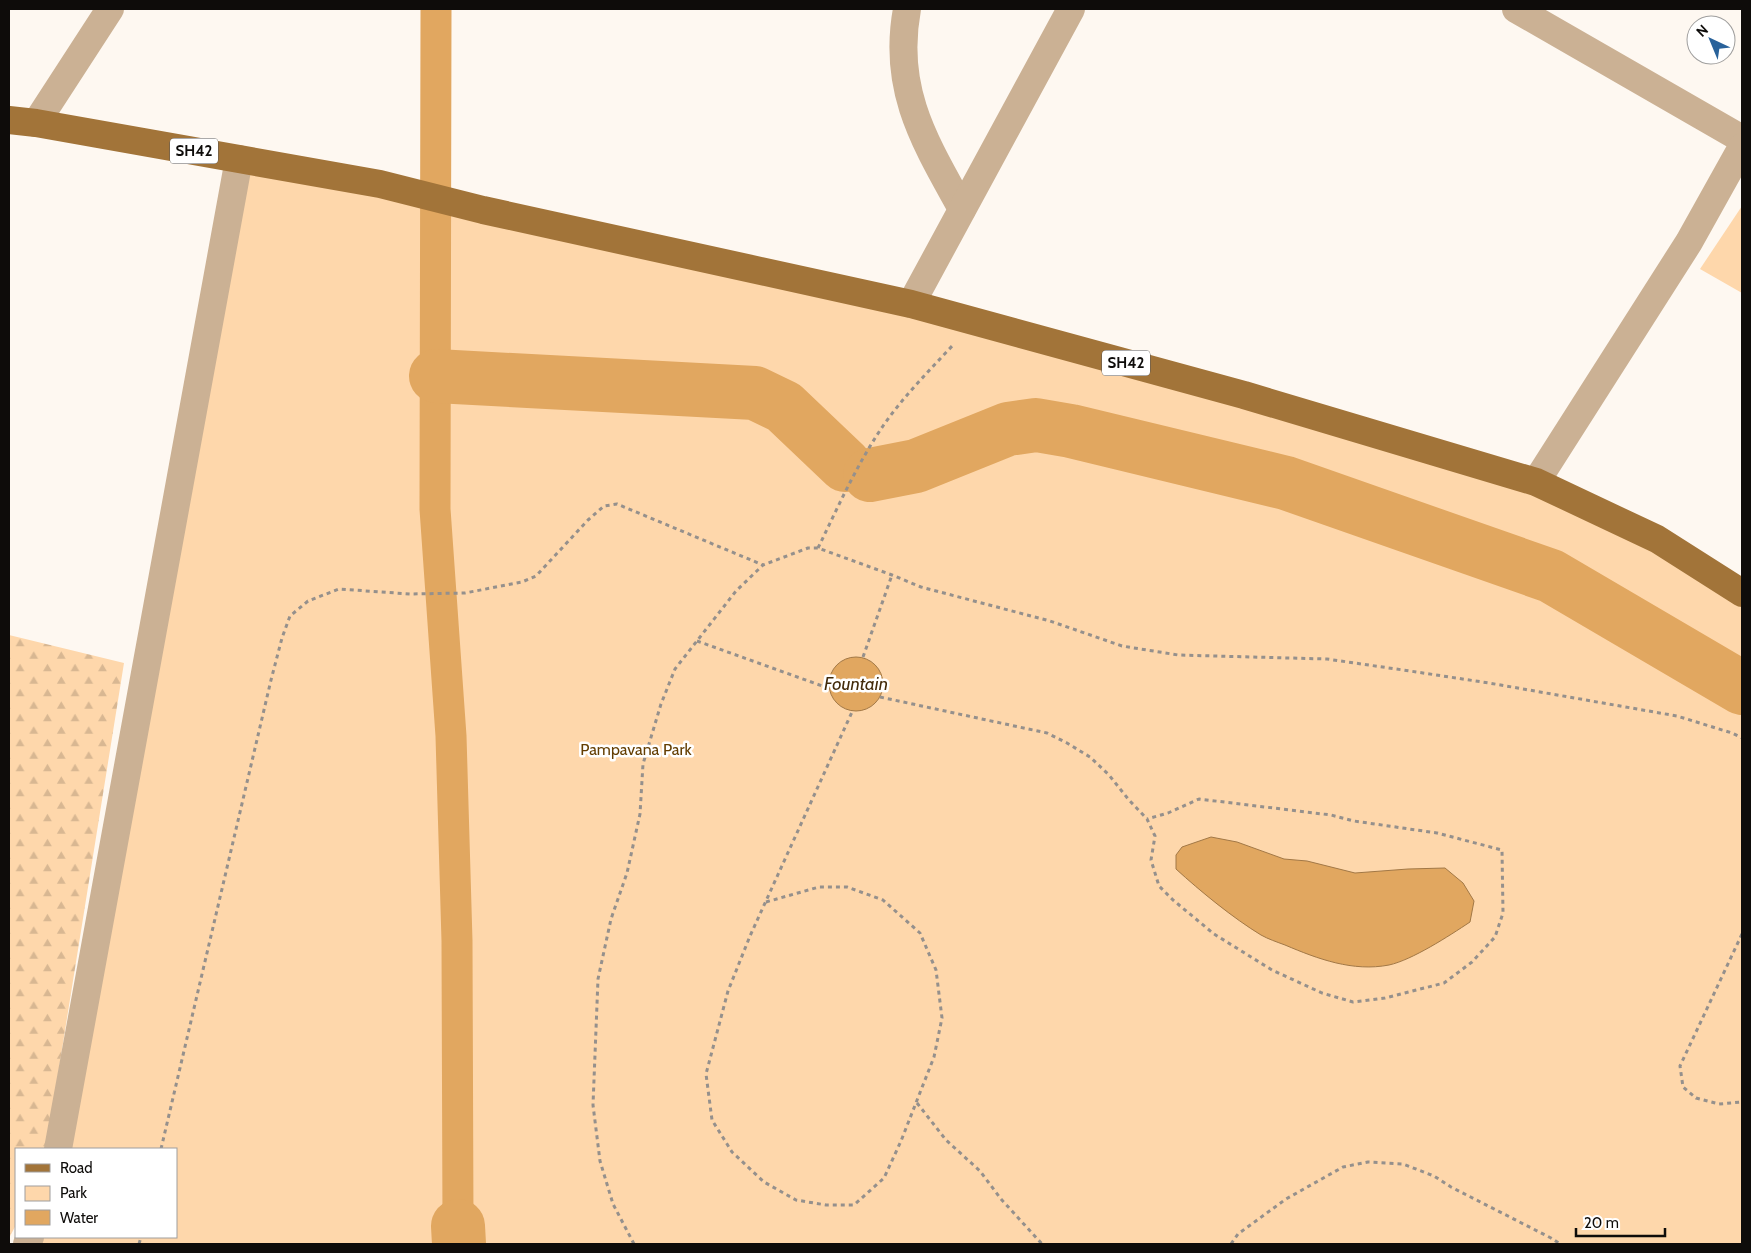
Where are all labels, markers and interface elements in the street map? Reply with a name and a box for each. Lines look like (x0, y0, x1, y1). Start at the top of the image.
north arrow (1686, 15, 1736, 65)
text: N (1692, 21, 1712, 41)
road number: SH42 (170, 138, 218, 164)
road number: SH42 (1102, 350, 1150, 376)
water label: Fountain (824, 673, 888, 695)
park label: Pampavana Park (580, 740, 693, 759)
legend (15, 1148, 178, 1238)
text: Road (60, 1159, 93, 1177)
text: Park (60, 1184, 87, 1202)
scale bar (1576, 1206, 1665, 1238)
text: Water (60, 1209, 98, 1227)
text: 20 m (1584, 1214, 1619, 1232)

